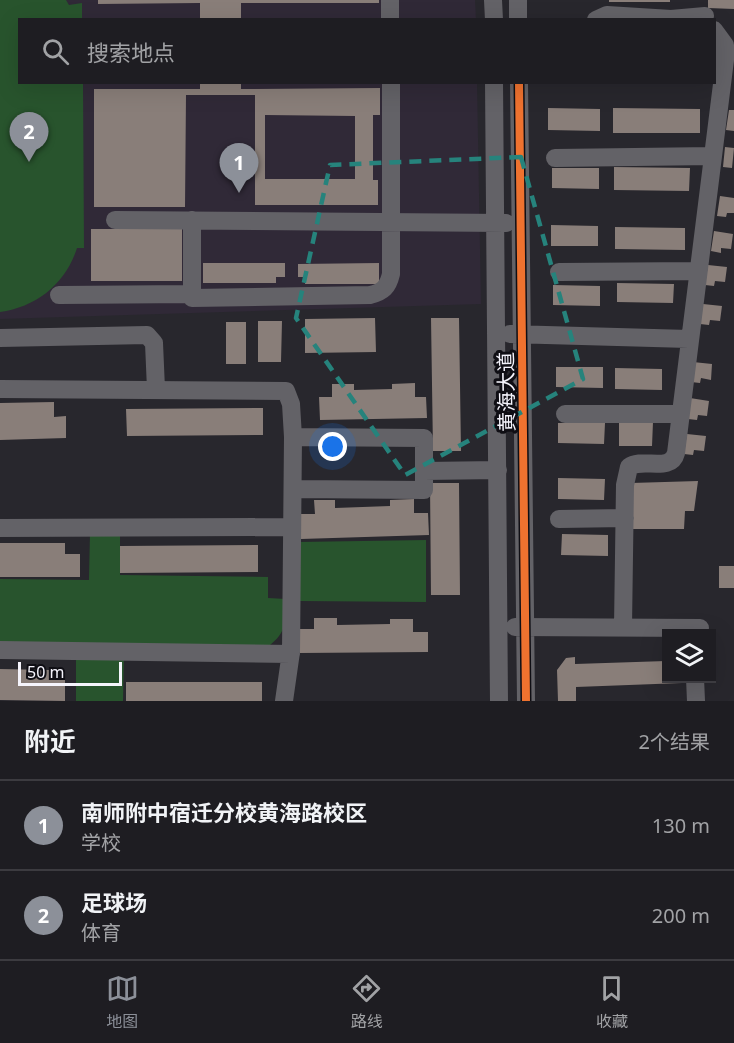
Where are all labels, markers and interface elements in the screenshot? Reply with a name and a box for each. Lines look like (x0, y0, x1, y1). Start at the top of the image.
search box (18, 18, 716, 84)
icon: search (39, 35, 72, 68)
text: 搜索地点 (87, 37, 175, 67)
pin: 2 (9, 112, 48, 162)
pin: 1 (220, 144, 258, 193)
street label: 黄海大道 (492, 352, 520, 432)
your location (318, 432, 347, 461)
map controls (662, 629, 716, 683)
button: layers (662, 629, 716, 683)
scale bar (18, 659, 122, 686)
text: 50 m (27, 661, 64, 683)
text: 附近 (24, 723, 76, 759)
text: 2个结果 (639, 728, 710, 755)
text: 南师附中宿迁分校黄海路校区 (81, 797, 367, 827)
text: 1 (38, 812, 49, 839)
text: 130 m (652, 812, 710, 839)
text: 学校 (81, 829, 121, 856)
text: 足球场 (81, 887, 147, 917)
text: 2 (38, 902, 49, 929)
text: 200 m (652, 902, 710, 929)
text: 体育 (81, 919, 121, 946)
tab: 地图 (106, 972, 139, 1032)
tab: 路线 (350, 972, 383, 1032)
tab: 收藏 (595, 972, 628, 1032)

